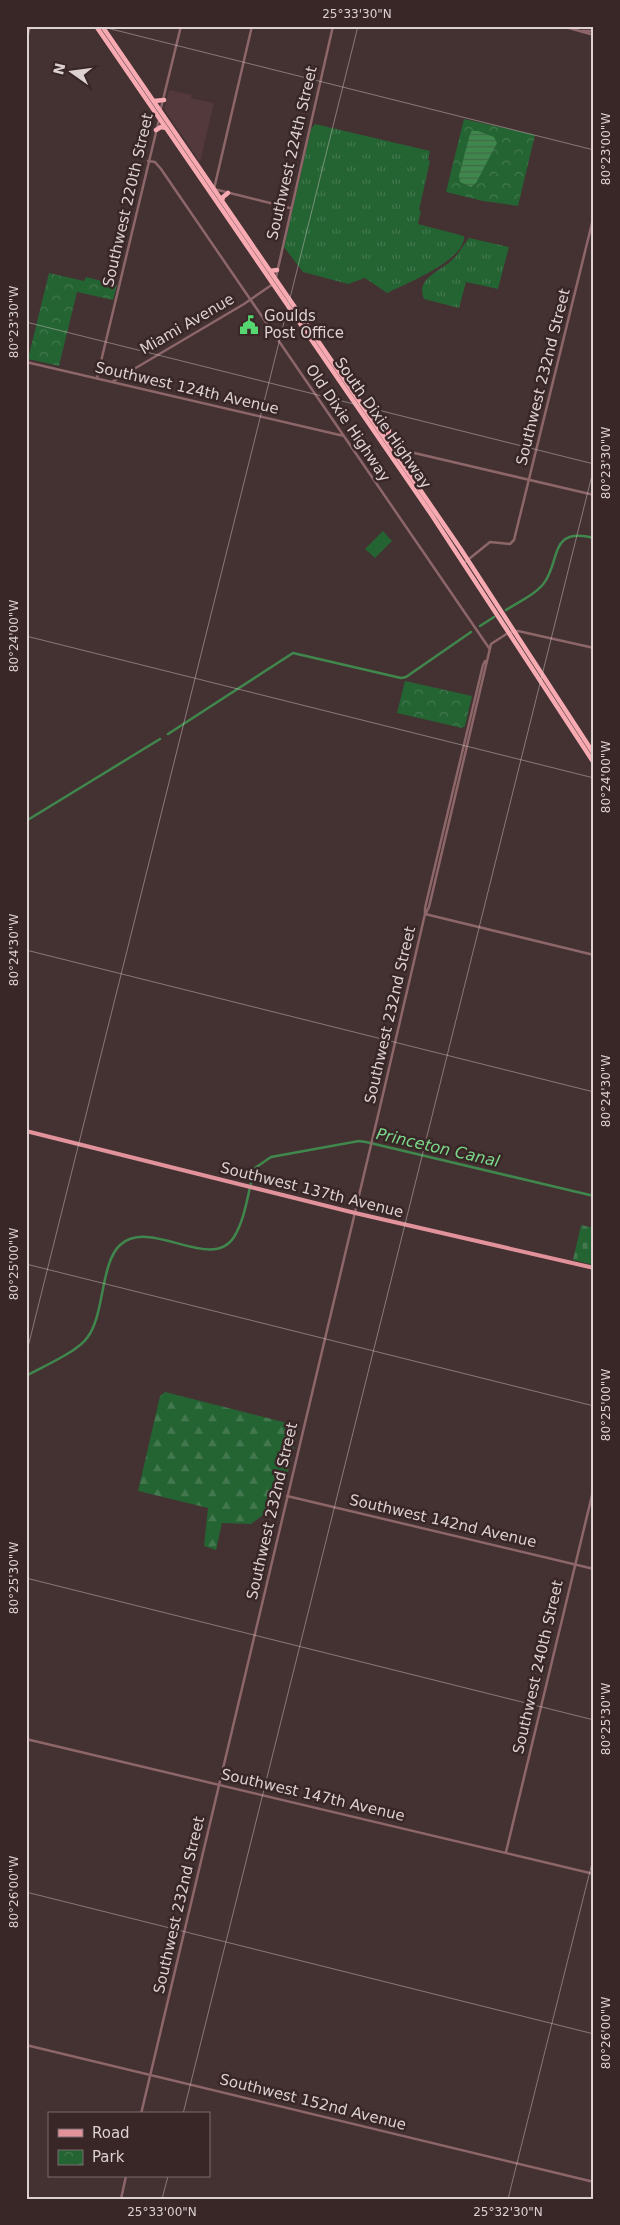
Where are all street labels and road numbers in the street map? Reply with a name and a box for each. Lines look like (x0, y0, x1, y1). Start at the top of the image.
street label: Southwest 224th Street (263, 64, 321, 242)
street label: Southwest 220th Street (99, 111, 157, 289)
street label: Southwest 232nd Street (512, 287, 574, 467)
street label: Miami Avenue (137, 290, 237, 358)
street label: South Dixie Highway (331, 354, 435, 492)
street label: Southwest 124th Avenue (93, 358, 281, 418)
street label: Old Dixie Highway (302, 361, 394, 485)
street label: Southwest 232nd Street (361, 924, 419, 1105)
street label: Southwest 137th Avenue (219, 1159, 405, 1221)
street label: Southwest 232nd Street (243, 1420, 301, 1601)
street label: Southwest 142nd Avenue (348, 1491, 538, 1551)
street label: Southwest 240th Street (509, 1578, 567, 1756)
street label: Southwest 147th Avenue (219, 1765, 407, 1825)
street label: Southwest 232nd Street (150, 1814, 208, 1995)
street label: Southwest 152nd Avenue (218, 2070, 408, 2134)

